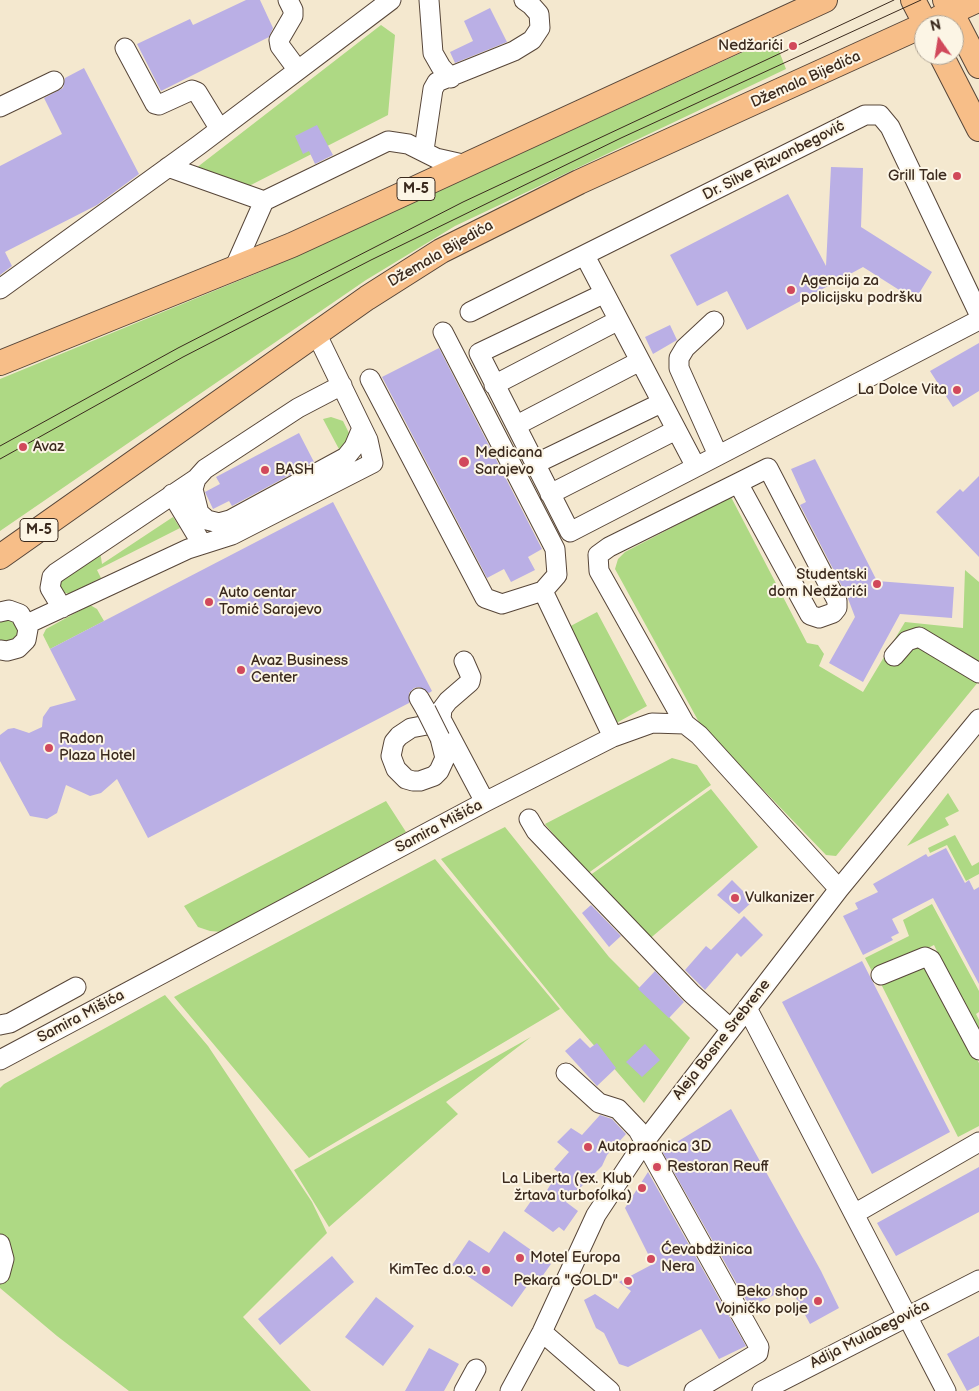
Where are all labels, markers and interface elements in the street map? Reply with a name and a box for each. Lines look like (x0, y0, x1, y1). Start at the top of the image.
north arrow (914, 15, 964, 65)
text: N (929, 16, 943, 35)
place label: Nedžarići (718, 37, 783, 55)
marker: Nedžarići (787, 40, 799, 52)
street label: Džemala Bijedića (748, 48, 864, 112)
street label: Dr. Silve Rizvanbegović (700, 117, 848, 205)
place label: Grill Tale (888, 167, 947, 185)
marker: Grill Tale (951, 170, 963, 182)
road number: M-5 (397, 178, 435, 200)
street label: Džemala Bijedića (385, 217, 497, 291)
place label: Agencija za policijsku podršku (801, 272, 922, 307)
marker: Agencija za policijsku podršku (785, 284, 797, 296)
place label: La Dolce Vita (857, 381, 947, 399)
marker: La Dolce Vita (951, 384, 963, 396)
place label: Avaz (33, 438, 64, 456)
marker: Avaz (17, 441, 29, 453)
place label: Medicana Sarajevo (475, 444, 542, 479)
marker: Medicana Sarajevo (457, 455, 471, 469)
place label: BASH (275, 461, 314, 479)
marker: BASH (259, 464, 271, 476)
road number: M-5 (20, 518, 58, 542)
place label: Studentski dom Nedžarići (768, 566, 867, 601)
marker: Studentski dom Nedžarići (871, 578, 883, 590)
place label: Auto centar Tomić Sarajevo (219, 584, 322, 619)
marker: Auto centar Tomić Sarajevo (203, 596, 215, 608)
place label: Avaz Business Center (251, 652, 348, 687)
marker: Avaz Business Center (235, 664, 247, 676)
place label: Radon Plaza Hotel (59, 730, 135, 765)
marker: Radon Plaza Hotel (43, 742, 55, 754)
street label: Samira Mišića (392, 797, 486, 857)
place label: Vulkanizer (745, 889, 814, 907)
marker: Vulkanizer (729, 892, 741, 904)
street label: Aleja Bosne Srebrene (669, 976, 775, 1104)
street label: Samira Mišića (34, 987, 128, 1047)
place label: Autopraonica 3D (598, 1138, 712, 1156)
marker: Autopraonica 3D (582, 1141, 594, 1153)
place label: Restoran Reuff (667, 1158, 769, 1176)
marker: Restoran Reuff (651, 1161, 663, 1173)
place label: La Liberta (ex. Klub žrtava turbofolka) (502, 1170, 632, 1205)
marker: La Liberta (ex. Klub žrtava turbofolka) (636, 1182, 648, 1194)
place label: Ćevabdžinica Nera (661, 1241, 752, 1276)
place label: Motel Europa (530, 1249, 620, 1267)
marker: Motel Europa (514, 1252, 526, 1264)
marker: Ćevabdžinica Nera (645, 1253, 657, 1265)
place label: KimTec d.o.o. (389, 1261, 476, 1279)
marker: KimTec d.o.o. (480, 1264, 492, 1276)
place label: Pekara "GOLD" (514, 1272, 618, 1290)
marker: Pekara "GOLD" (622, 1275, 634, 1287)
place label: Beko shop Vojničko polje (715, 1283, 808, 1318)
marker: Beko shop Vojničko polje (812, 1295, 824, 1307)
street label: Adija Mulabegovića (807, 1297, 933, 1373)

